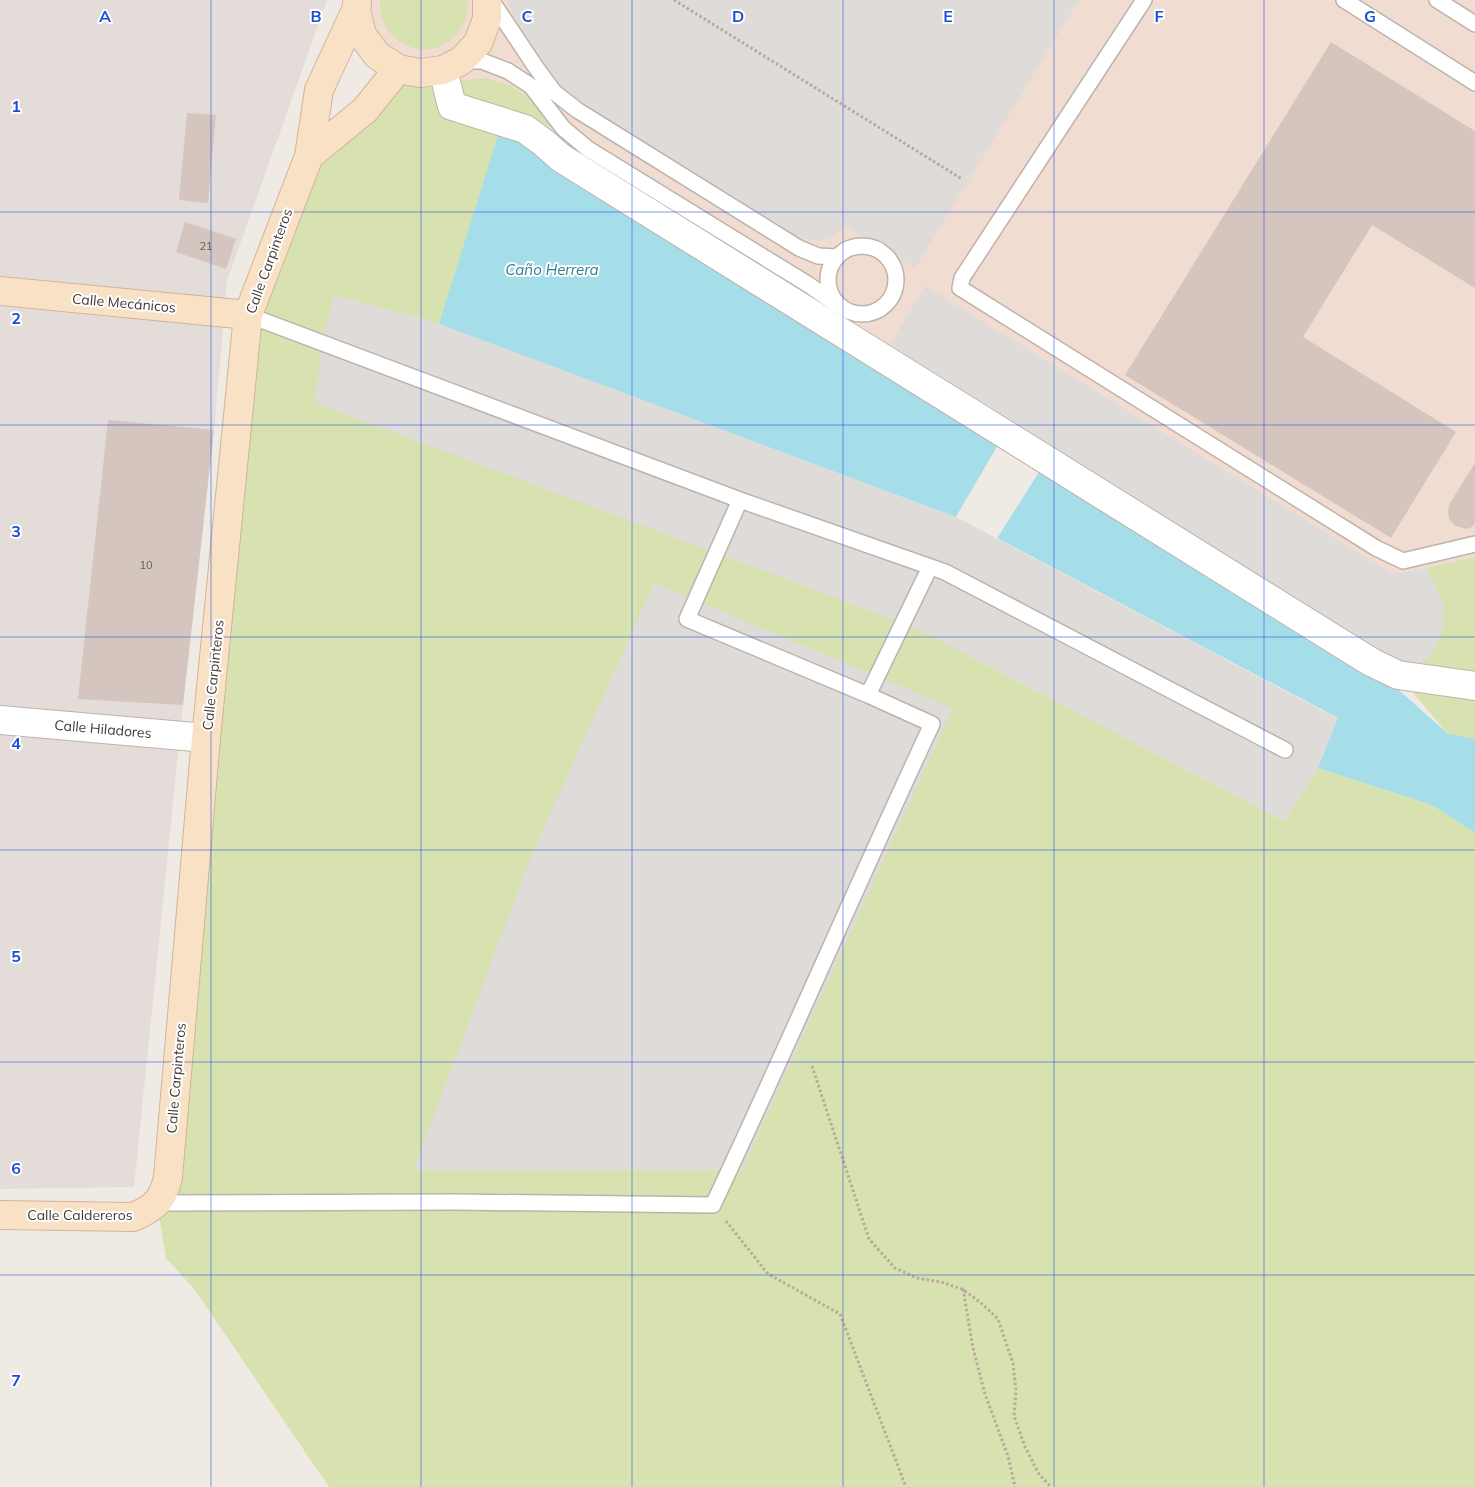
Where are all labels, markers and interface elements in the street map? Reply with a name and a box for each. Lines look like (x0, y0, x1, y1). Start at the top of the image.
text: A (99, 6, 111, 26)
text: B (310, 6, 322, 26)
text: C (522, 6, 533, 26)
text: D (732, 6, 744, 26)
text: E (943, 6, 953, 26)
text: F (1154, 6, 1164, 26)
text: G (1364, 6, 1376, 26)
text: 1 (11, 96, 21, 116)
street label: Calle Carpinteros (242, 206, 296, 316)
house number: 21 (199, 239, 213, 253)
water label: Caño Herrera (505, 260, 599, 279)
street label: Calle Mecánicos (71, 290, 177, 316)
text: 2 (11, 308, 21, 328)
text: 3 (11, 521, 21, 541)
house number: 10 (139, 558, 153, 572)
street label: Calle Carpinteros (198, 619, 228, 731)
street label: Calle Hiladores (54, 716, 152, 742)
text: 4 (11, 733, 21, 753)
text: 5 (11, 946, 21, 966)
street label: Calle Carpinteros (162, 1022, 190, 1134)
text: 6 (11, 1158, 21, 1178)
street label: Calle Caldereros (27, 1206, 133, 1224)
text: 7 (11, 1370, 21, 1390)

